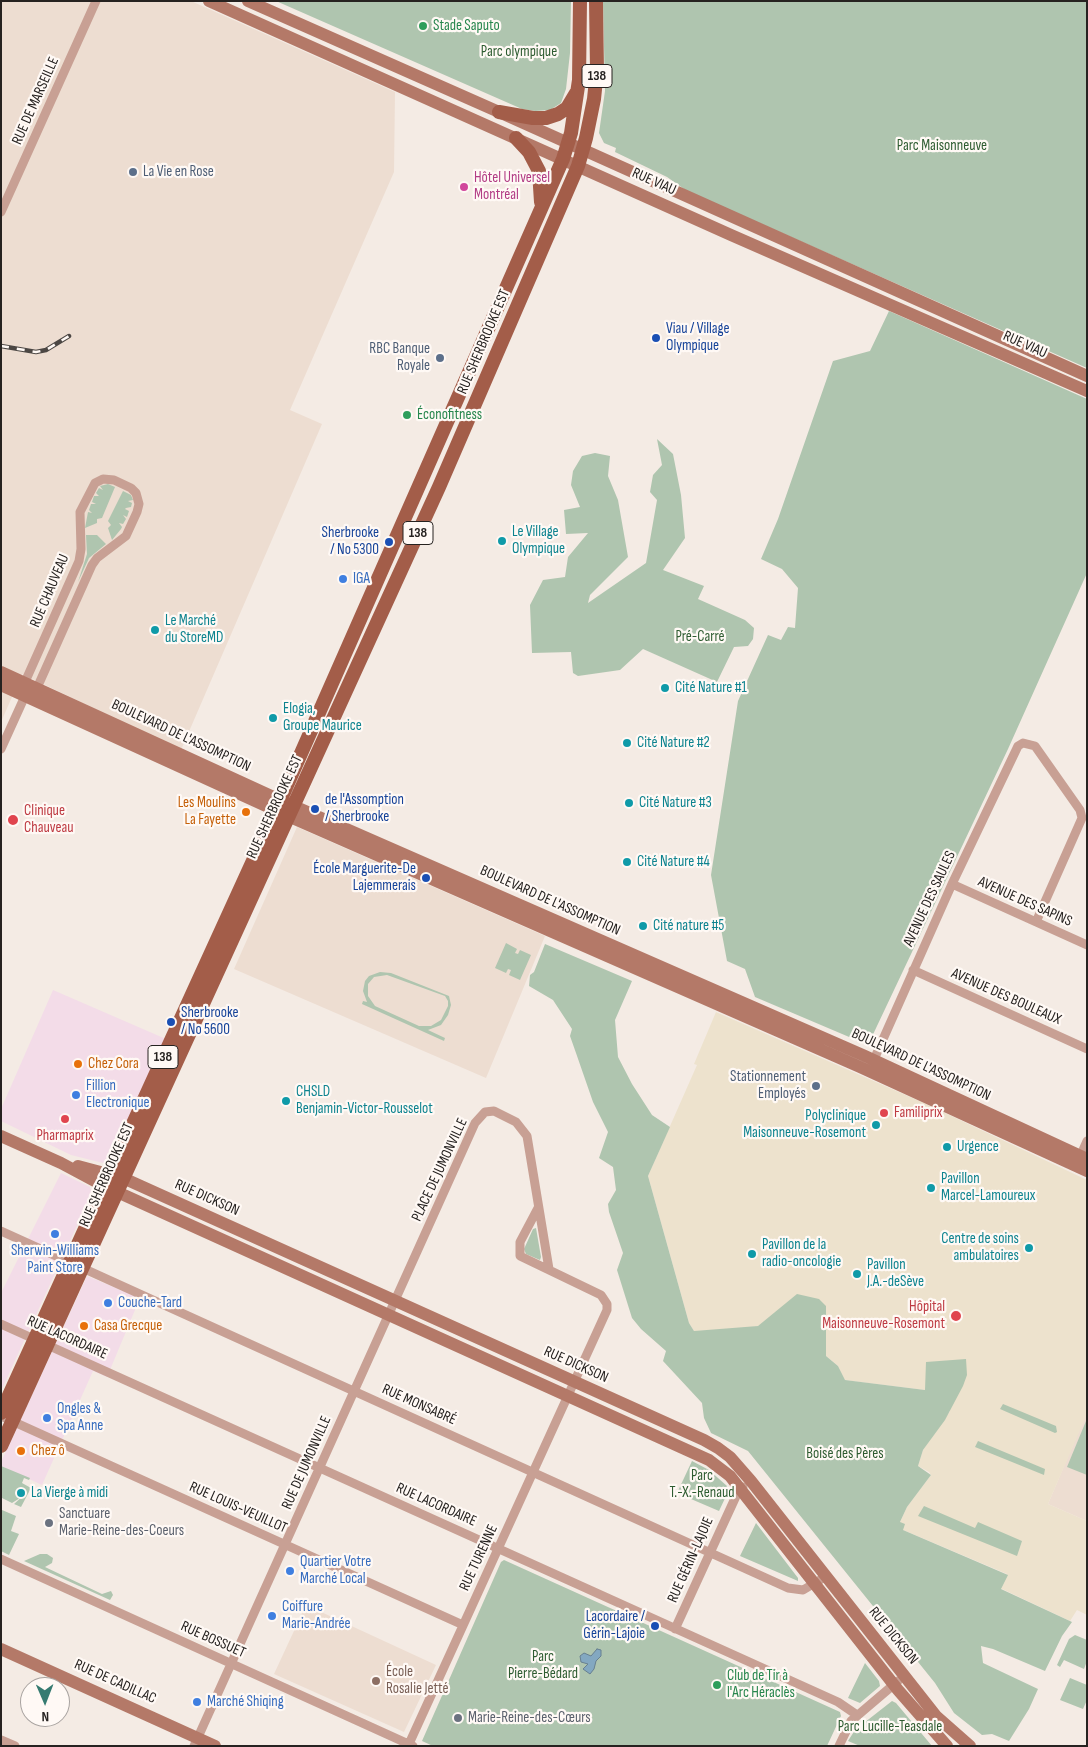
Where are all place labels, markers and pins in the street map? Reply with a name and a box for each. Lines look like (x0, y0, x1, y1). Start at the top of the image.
place label: Stade Saputo (433, 17, 500, 35)
marker: Stade Saputo (417, 20, 429, 32)
place label: La Vie en Rose (143, 163, 214, 181)
marker: La Vie en Rose (127, 166, 139, 178)
place label: Hôtel Universel Montréal (474, 169, 550, 204)
marker: Hôtel Universel Montréal (458, 181, 470, 193)
place label: Viau / Village Olympique (666, 320, 730, 355)
marker: Viau / Village Olympique (650, 332, 662, 344)
place label: RBC Banque Royale (369, 340, 430, 375)
marker: RBC Banque Royale (434, 352, 446, 364)
place label: Éconofitness (417, 406, 482, 424)
marker: Éconofitness (401, 409, 413, 421)
place label: Le Village Olympique (512, 523, 565, 558)
place label: Sherbrooke / No 5300 (322, 524, 379, 559)
marker: Le Village Olympique (496, 535, 508, 547)
marker: Sherbrooke / No 5300 (383, 536, 395, 548)
place label: IGA (353, 570, 370, 588)
marker: IGA (337, 573, 349, 585)
place label: Le Marché du StoreMD (165, 612, 223, 647)
marker: Le Marché du StoreMD (149, 624, 161, 636)
place label: Cité Nature #1 (675, 679, 747, 697)
marker: Cité Nature #1 (659, 682, 671, 694)
place label: Elogia, Groupe Maurice (283, 700, 362, 735)
marker: Elogia, Groupe Maurice (267, 712, 279, 724)
place label: Cité Nature #2 (637, 734, 710, 752)
marker: Cité Nature #2 (621, 737, 633, 749)
place label: de l'Assomption / Sherbrooke (325, 791, 404, 826)
place label: Les Moulins La Fayette (178, 794, 236, 829)
place label: Cité Nature #3 (639, 794, 712, 812)
marker: Cité Nature #3 (623, 797, 635, 809)
place label: Clinique Chauveau (24, 802, 73, 837)
marker: de l'Assomption / Sherbrooke (309, 803, 321, 815)
marker: Les Moulins La Fayette (240, 806, 252, 818)
marker: Clinique Chauveau (6, 813, 20, 827)
place label: Cité Nature #4 (637, 853, 710, 871)
marker: Cité Nature #4 (621, 856, 633, 868)
place label: École Marguerite-De Lajemmerais (313, 860, 416, 895)
marker: École Marguerite-De Lajemmerais (420, 872, 432, 884)
place label: Cité nature #5 (653, 917, 724, 935)
marker: Cité nature #5 (637, 920, 649, 932)
place label: Sherbrooke / No 5600 (181, 1004, 238, 1039)
marker: Sherbrooke / No 5600 (165, 1016, 177, 1028)
place label: Chez Cora (88, 1055, 139, 1073)
marker: Chez Cora (72, 1058, 84, 1070)
place label: Stationnement Employés (730, 1068, 806, 1103)
place label: Fillion Electronique (86, 1077, 150, 1112)
marker: Stationnement Employés (810, 1080, 822, 1092)
place label: CHSLD Benjamin-Victor-Rousselot (296, 1083, 433, 1118)
marker: Fillion Electronique (70, 1089, 82, 1101)
marker: CHSLD Benjamin-Victor-Rousselot (280, 1095, 292, 1107)
place label: Familiprix (894, 1104, 942, 1122)
place label: Polyclinique Maisonneuve-Rosemont (743, 1107, 866, 1142)
marker: Familiprix (878, 1107, 890, 1119)
marker: Pharmaprix (59, 1113, 71, 1125)
marker: Polyclinique Maisonneuve-Rosemont (870, 1119, 882, 1131)
place label: Pharmaprix (36, 1127, 94, 1145)
place label: Urgence (957, 1138, 999, 1156)
marker: Urgence (941, 1141, 953, 1153)
place label: Pavillon Marcel-Lamoureux (941, 1170, 1035, 1205)
marker: Pavillon Marcel-Lamoureux (925, 1182, 937, 1194)
marker: Sherwin-Williams Paint Store (49, 1228, 61, 1240)
place label: Centre de soins ambulatoires (941, 1230, 1019, 1265)
place label: Pavillon de la radio-oncologie (762, 1236, 841, 1271)
place label: Sherwin-Williams Paint Store (11, 1242, 99, 1277)
marker: Centre de soins ambulatoires (1023, 1242, 1035, 1254)
marker: Pavillon de la radio-oncologie (746, 1248, 758, 1260)
place label: Pavillon J.A.-deSève (867, 1256, 924, 1291)
marker: Pavillon J.A.-deSève (851, 1268, 863, 1280)
place label: Couche-Tard (118, 1294, 182, 1312)
marker: Couche-Tard (102, 1297, 114, 1309)
place label: Hôpital Maisonneuve-Rosemont (822, 1298, 945, 1333)
marker: Hôpital Maisonneuve-Rosemont (949, 1309, 963, 1323)
place label: Casa Grecque (94, 1317, 162, 1335)
marker: Casa Grecque (78, 1320, 90, 1332)
place label: Ongles & Spa Anne (57, 1400, 103, 1435)
marker: Ongles & Spa Anne (41, 1412, 53, 1424)
place label: Chez ô (31, 1442, 65, 1460)
marker: Chez ô (15, 1445, 27, 1457)
place label: La Vierge à midi (31, 1484, 108, 1502)
marker: La Vierge à midi (15, 1487, 27, 1499)
place label: Sanctuare Marie-Reine-des-Coeurs (59, 1505, 184, 1540)
marker: Sanctuare Marie-Reine-des-Coeurs (43, 1517, 55, 1529)
place label: Quartier Votre Marché Local (300, 1553, 371, 1588)
marker: Quartier Votre Marché Local (284, 1565, 296, 1577)
place label: Coiffure Marie-Andrée (282, 1598, 351, 1633)
place label: Lacordaire / Gérin-Lajoie (583, 1608, 645, 1643)
marker: Coiffure Marie-Andrée (266, 1610, 278, 1622)
marker: Lacordaire / Gérin-Lajoie (649, 1620, 661, 1632)
place label: École Rosalie Jetté (386, 1663, 448, 1698)
place label: Club de Tir à l'Arc Héraclès (727, 1667, 795, 1702)
marker: École Rosalie Jetté (370, 1675, 382, 1687)
marker: Club de Tir à l'Arc Héraclès (711, 1679, 723, 1691)
place label: Marché Shiqing (207, 1693, 284, 1711)
marker: Marché Shiqing (191, 1696, 203, 1708)
place label: Marie-Reine-des-Cœurs (468, 1709, 591, 1727)
marker: Marie-Reine-des-Cœurs (452, 1712, 464, 1724)

